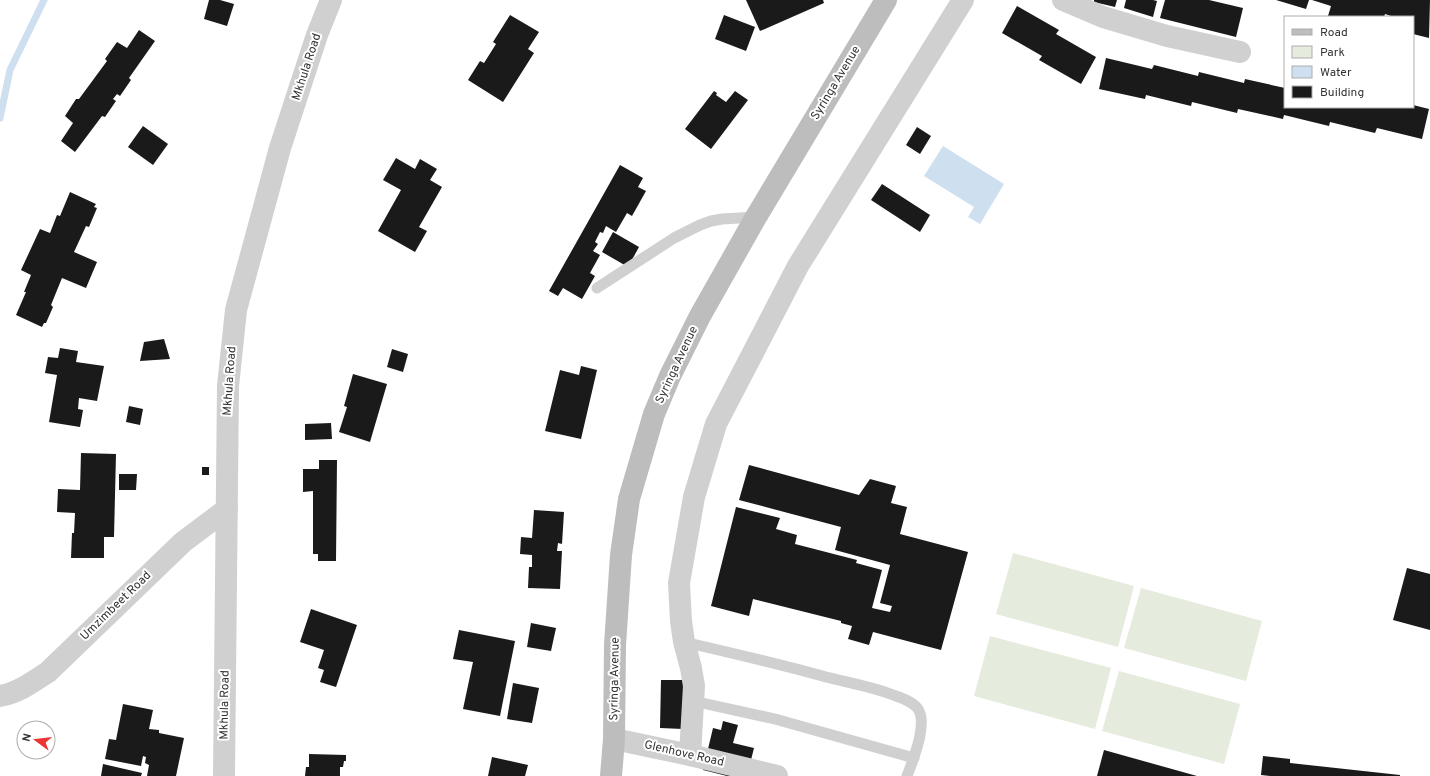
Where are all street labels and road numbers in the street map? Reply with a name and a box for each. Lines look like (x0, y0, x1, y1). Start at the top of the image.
street label: Mkhula Road (289, 31, 325, 103)
street label: Syringa Avenue (808, 43, 864, 123)
street label: Syringa Avenue (652, 324, 702, 406)
street label: Mkhula Road (220, 346, 240, 416)
street label: Umzimbeet Road (77, 568, 155, 644)
street label: Syringa Avenue (606, 637, 624, 721)
street label: Mkhula Road (216, 670, 234, 740)
street label: Glenhove Road (643, 737, 725, 771)

